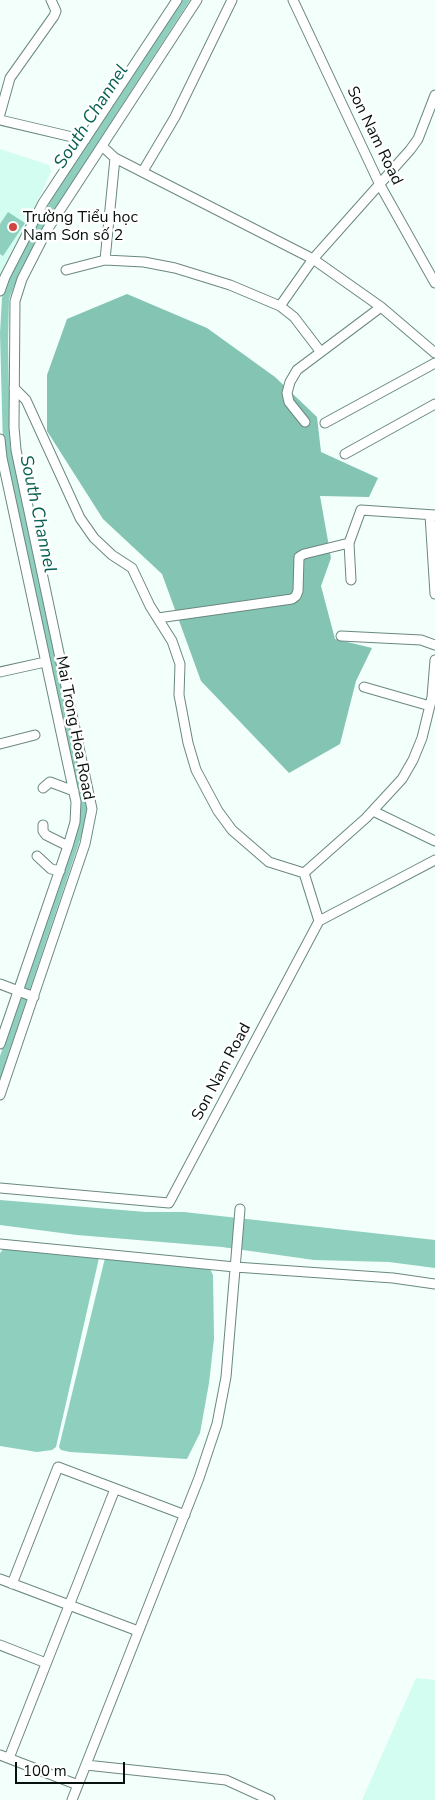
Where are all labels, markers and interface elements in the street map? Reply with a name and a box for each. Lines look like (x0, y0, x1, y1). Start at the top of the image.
water label: South Channel (50, 61, 134, 173)
street label: Son Nam Road (342, 84, 406, 188)
place label: Trường Tiểu học Nam Sơn số 2 (23, 208, 138, 246)
marker: Trường Tiểu học Nam Sơn số 2 (7, 221, 19, 233)
water label: South Channel (14, 453, 60, 575)
street label: Mai Trong Hoa Road (51, 654, 97, 802)
street label: Son Nam Road (188, 1020, 256, 1124)
scale bar (18, 1752, 128, 1784)
text: 100 m (23, 1761, 67, 1781)

